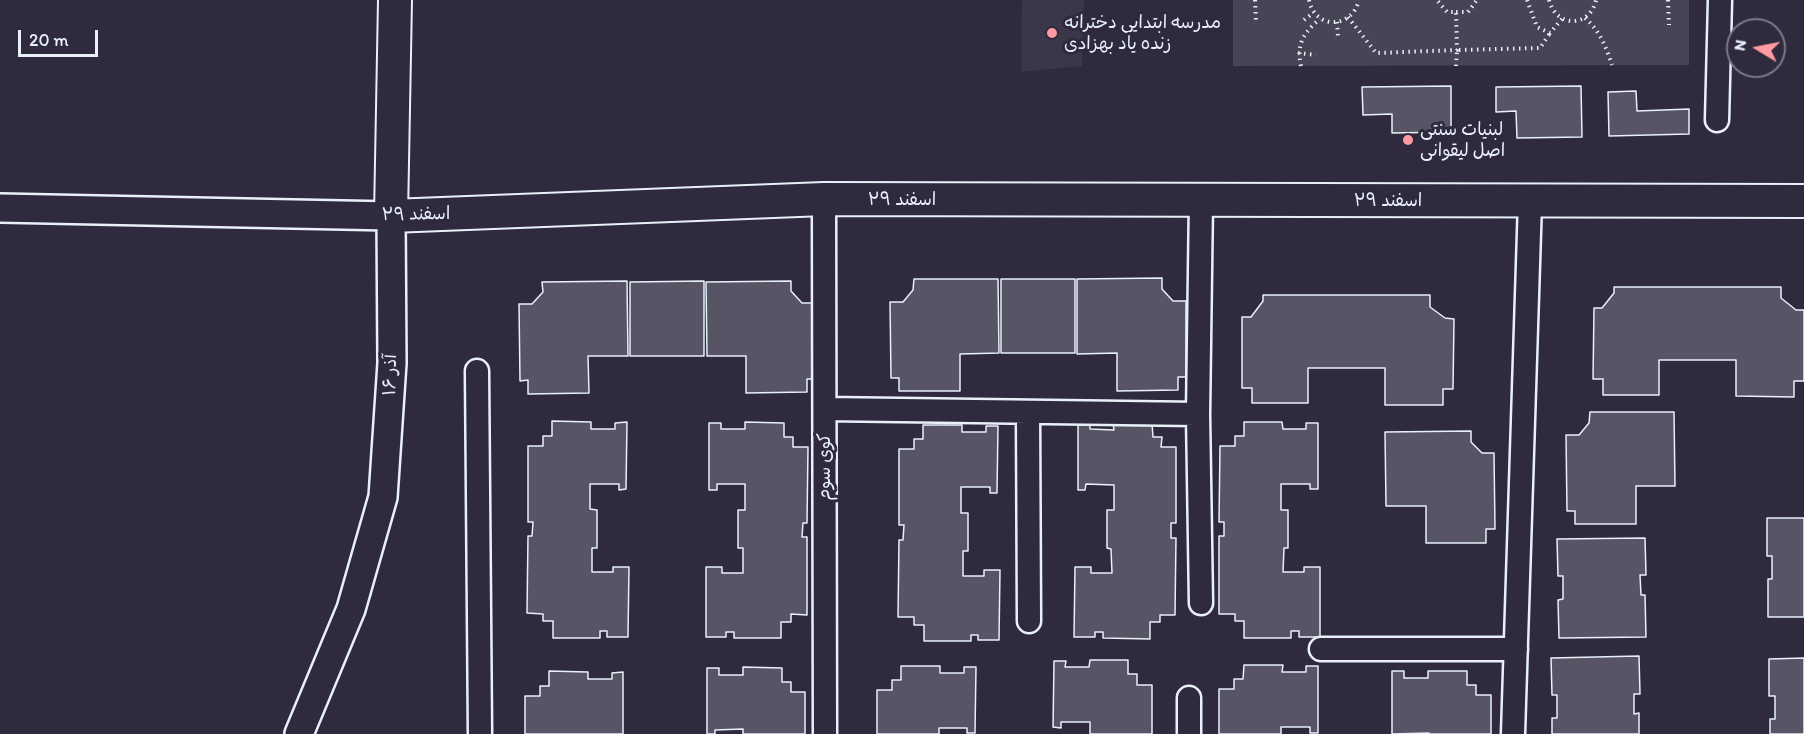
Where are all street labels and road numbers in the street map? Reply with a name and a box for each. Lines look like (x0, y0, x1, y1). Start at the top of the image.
street label: ۲۹ اسفند (868, 189, 936, 211)
street label: ۲۹ اسفند (1354, 190, 1422, 212)
street label: ۲۹ اسفند (382, 204, 450, 226)
street label: ۱۶ آذر (379, 354, 403, 396)
street label: کوی سوم (814, 433, 836, 501)

